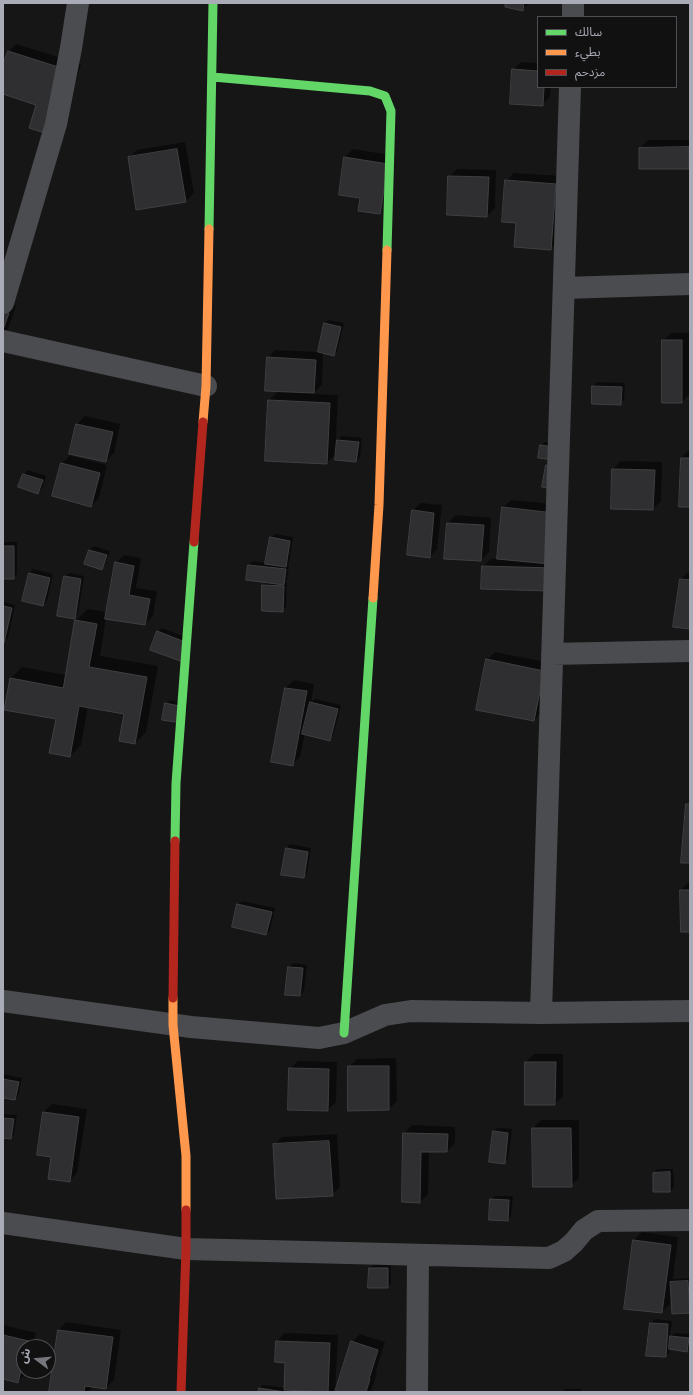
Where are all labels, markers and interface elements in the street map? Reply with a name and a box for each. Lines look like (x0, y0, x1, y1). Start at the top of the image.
legend (537, 16, 677, 88)
text: سالك (575, 25, 602, 39)
text: بطيء (575, 45, 601, 59)
text: مزدحم (575, 65, 605, 79)
north arrow (16, 1339, 56, 1379)
text: ش (17, 1347, 33, 1365)

